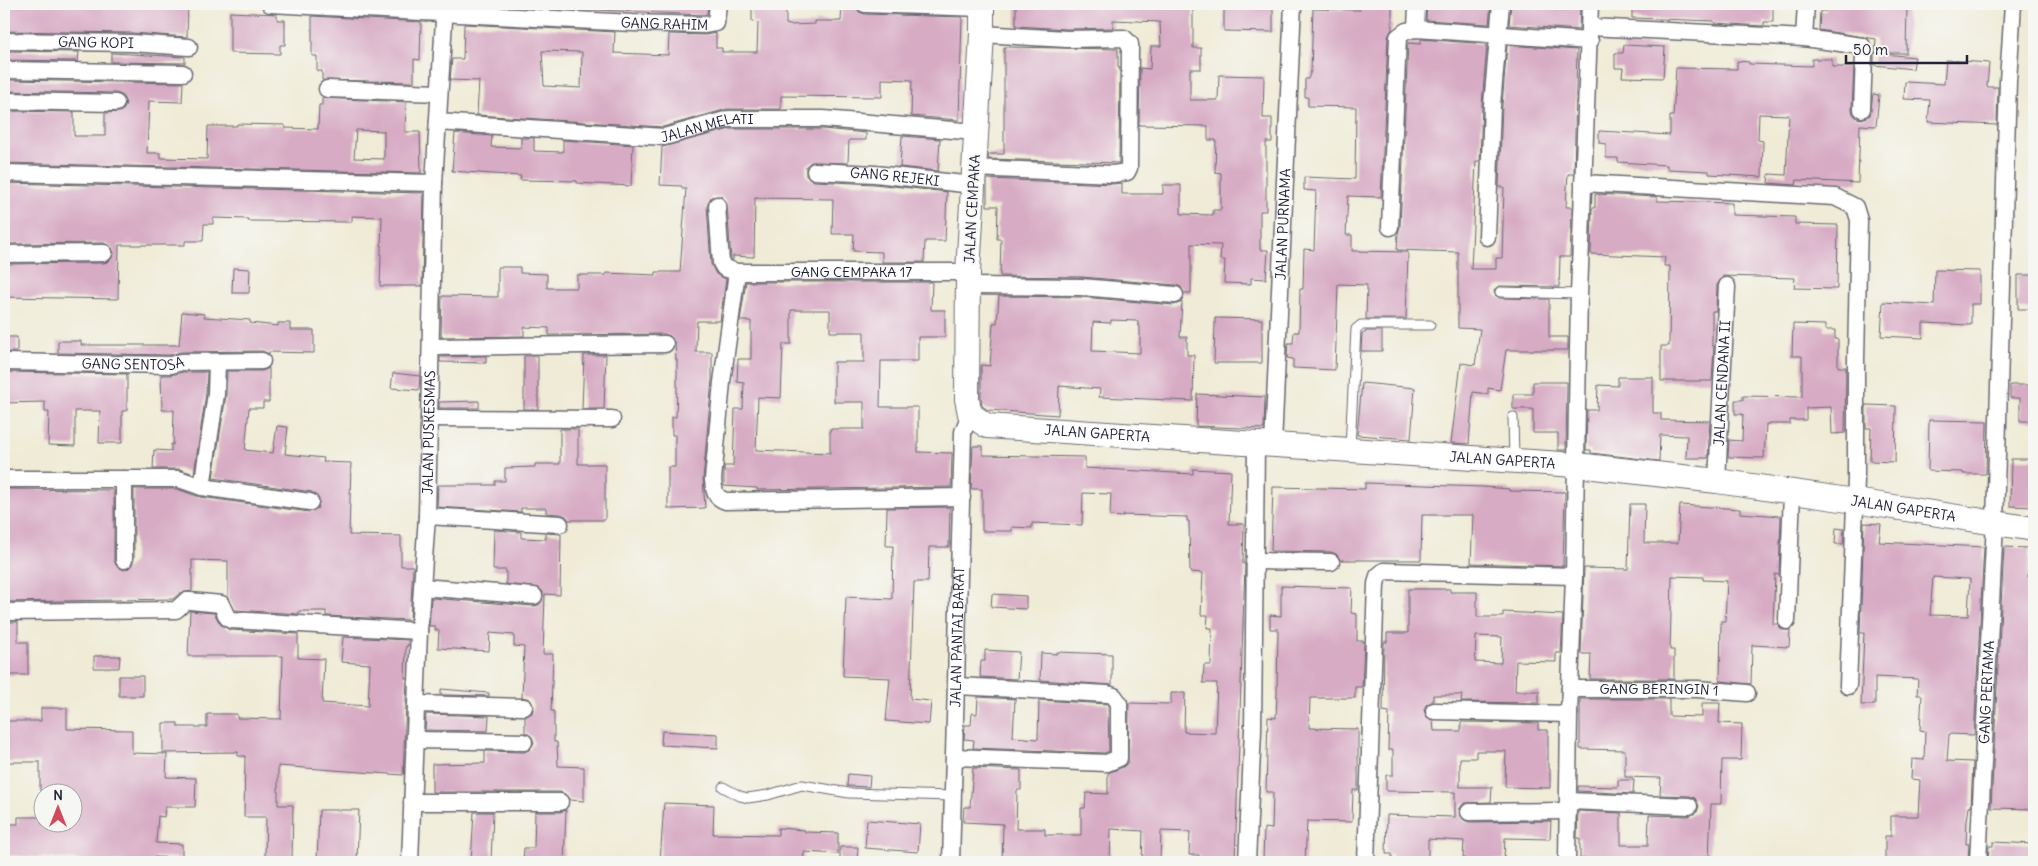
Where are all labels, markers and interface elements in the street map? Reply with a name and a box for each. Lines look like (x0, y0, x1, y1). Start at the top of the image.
street label: GANG RAHIM (620, 13, 709, 34)
scale bar (1846, 32, 1967, 64)
street label: GANG KOPI (58, 33, 134, 52)
text: 50 m (1853, 40, 1888, 59)
street label: JALAN MELATI (659, 109, 754, 146)
street label: JALAN CEMPAKA (960, 154, 984, 264)
street label: GANG REJEKI (850, 164, 940, 190)
street label: JALAN PURNAMA (1271, 168, 1295, 280)
street label: GANG CEMPAKA 17 (791, 263, 912, 281)
street label: JALAN CENDANA II (1710, 320, 1734, 447)
street label: GANG SENTOSA (82, 353, 186, 375)
street label: JALAN PUSKESMAS (418, 370, 439, 495)
street label: JALAN GAPERTA (1044, 421, 1151, 446)
street label: JALAN GAPERTA (1449, 448, 1556, 473)
street label: JALAN GAPERTA (1850, 491, 1957, 526)
street label: JALAN PANTAI BARAT (946, 567, 968, 708)
street label: GANG PERTAMA (1975, 640, 1998, 744)
street label: GANG BERINGIN 1 (1599, 680, 1719, 700)
north arrow (32, 784, 82, 834)
text: N (53, 786, 63, 804)

